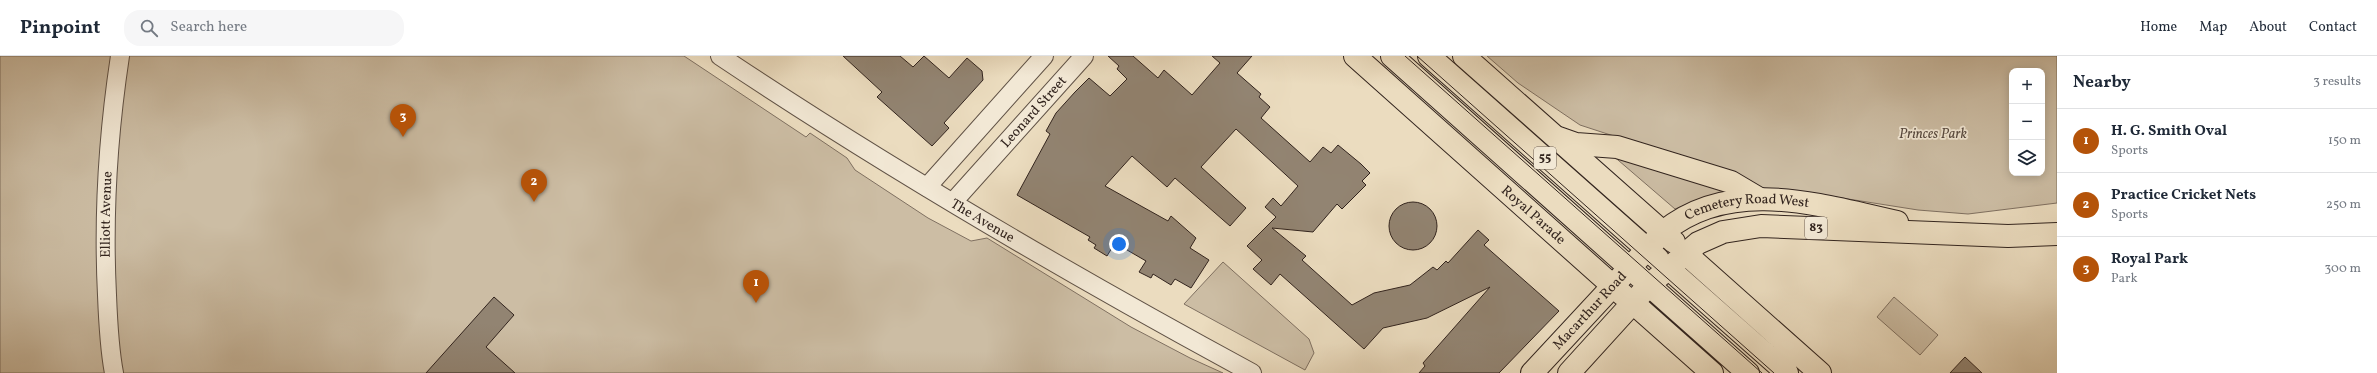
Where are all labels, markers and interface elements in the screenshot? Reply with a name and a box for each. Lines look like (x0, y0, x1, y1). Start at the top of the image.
search box (124, 10, 404, 46)
text: Pinpoint (20, 15, 100, 41)
icon: search (138, 17, 160, 39)
text: Search here (170, 17, 247, 38)
text: Home (2140, 18, 2177, 37)
text: Map (2199, 18, 2227, 37)
text: About (2249, 18, 2287, 37)
text: Contact (2309, 18, 2357, 37)
map controls (2009, 68, 2045, 176)
button: + (2009, 68, 2045, 104)
text: Nearby (2073, 71, 2131, 94)
street label: Leonard Street (996, 72, 1071, 152)
text: 3 results (2313, 73, 2361, 91)
pin: 3 (390, 104, 416, 137)
button: − (2009, 104, 2045, 140)
text: H. G. Smith Oval (2111, 121, 2227, 142)
park label: Princes Park (1899, 125, 1968, 144)
text: 1 (2083, 132, 2089, 150)
text: 150 m (2328, 132, 2361, 150)
button: layers (2009, 140, 2045, 176)
text: Sports (2111, 142, 2148, 160)
road number: 55 (1534, 147, 1556, 169)
pin: 2 (521, 169, 547, 202)
street label: Elliott Avenue (96, 170, 117, 258)
street label: Royal Parade (1497, 181, 1570, 249)
text: Practice Cricket Nets (2111, 185, 2256, 206)
street label: Cemetery Road West (1681, 190, 1811, 225)
street label: The Avenue (947, 194, 1018, 247)
text: 2 (2083, 196, 2089, 214)
text: 250 m (2326, 196, 2361, 214)
text: Sports (2111, 206, 2148, 224)
road number: 83 (1805, 217, 1827, 239)
your location (1109, 234, 1129, 254)
text: Royal Park (2111, 249, 2188, 270)
text: 3 (2083, 260, 2089, 278)
text: 300 m (2325, 260, 2361, 278)
street label: Macarthur Road (1549, 267, 1631, 354)
pin: 1 (743, 270, 769, 303)
text: Park (2111, 270, 2138, 288)

